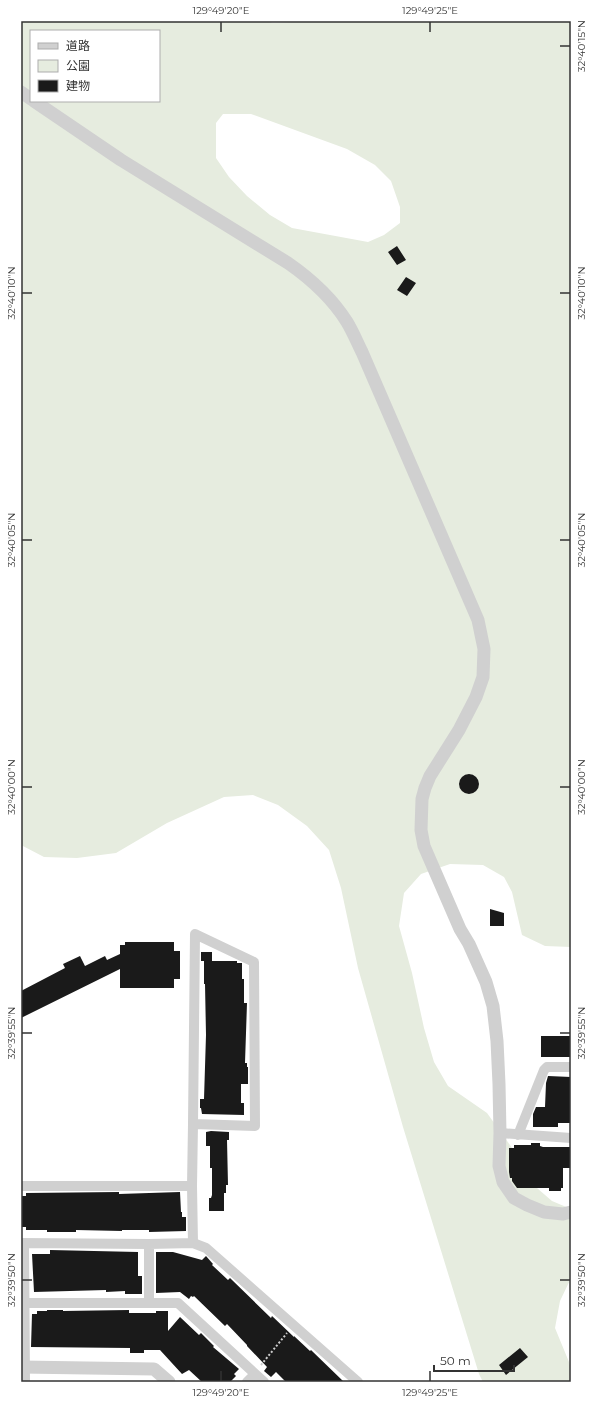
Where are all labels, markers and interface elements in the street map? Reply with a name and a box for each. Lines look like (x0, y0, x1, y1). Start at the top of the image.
text: 129°49'20"E (193, 4, 250, 17)
text: 129°49'25"E (402, 4, 458, 17)
text: 32°40'15"N (575, 20, 588, 72)
legend (30, 30, 160, 102)
text: 道路 (66, 38, 90, 53)
text: 公園 (66, 58, 90, 73)
text: 建物 (66, 78, 90, 93)
text: 32°40'10"N (5, 266, 18, 320)
text: 32°40'10"N (575, 266, 588, 320)
text: 32°40'05"N (5, 513, 18, 567)
text: 32°40'05"N (575, 513, 588, 567)
text: 32°40'00"N (5, 759, 18, 815)
text: 32°40'00"N (575, 759, 588, 815)
text: 32°39'55"N (5, 1007, 18, 1059)
text: 32°39'55"N (575, 1007, 588, 1059)
text: 32°39'50"N (5, 1253, 18, 1307)
text: 32°39'50"N (575, 1253, 588, 1307)
scale bar (434, 1347, 514, 1373)
text: 50 m (440, 1353, 471, 1368)
text: 129°49'20"E (193, 1386, 250, 1399)
text: 129°49'25"E (402, 1386, 458, 1399)

